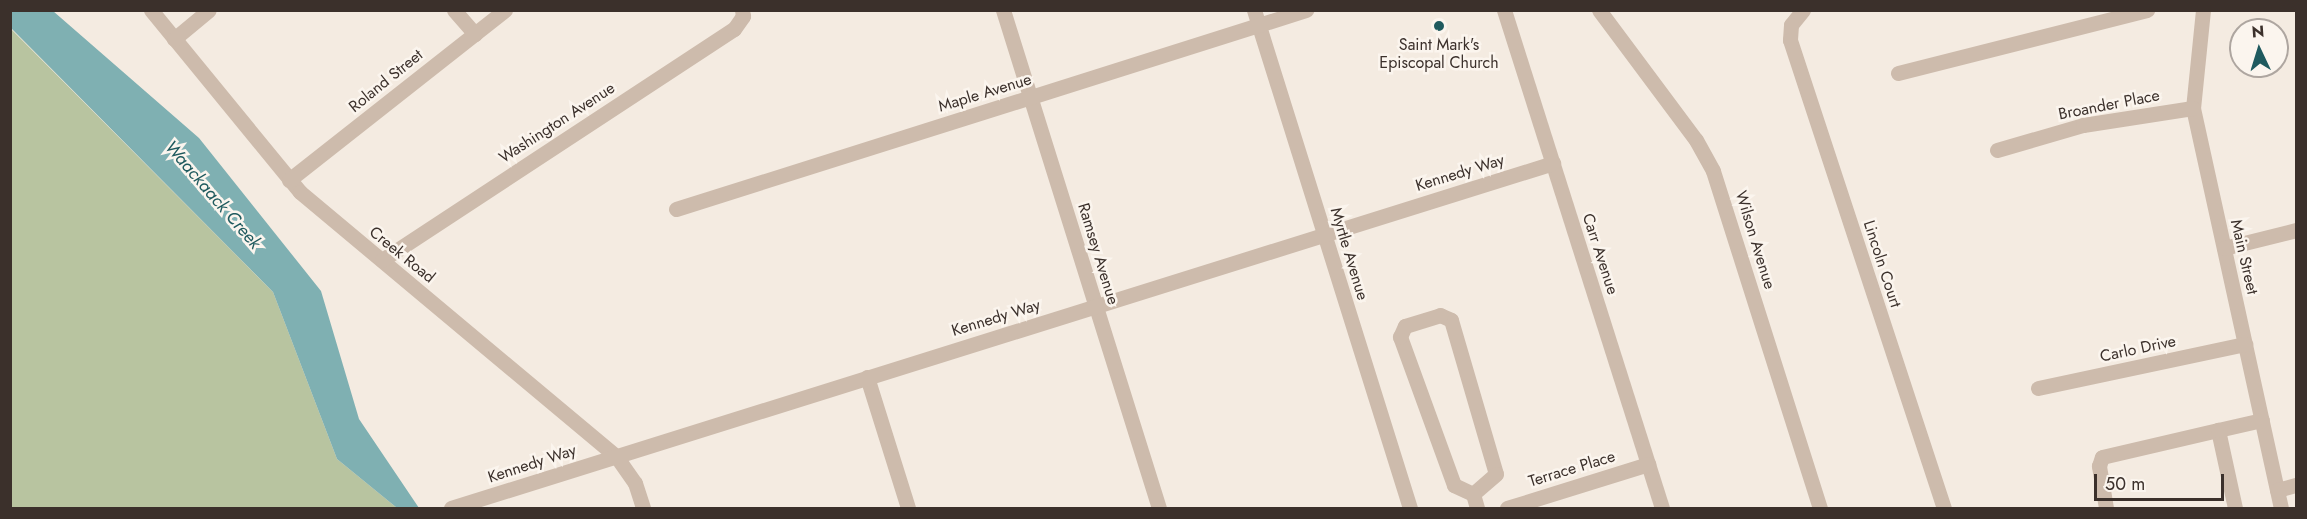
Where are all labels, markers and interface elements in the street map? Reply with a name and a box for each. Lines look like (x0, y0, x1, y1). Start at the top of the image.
north arrow (2229, 18, 2289, 78)
marker: Saint Mark's Episcopal Church (1432, 19, 1446, 33)
text: N (2251, 20, 2265, 43)
place label: Saint Mark's Episcopal Church (1379, 35, 1499, 73)
street label: Roland Street (345, 45, 427, 117)
street label: Maple Avenue (936, 70, 1034, 116)
street label: Washington Avenue (496, 78, 618, 168)
street label: Broander Place (2057, 86, 2161, 124)
water label: Waackaack Creek (160, 137, 266, 253)
street label: Kennedy Way (1413, 150, 1507, 196)
street label: Wilson Avenue (1731, 188, 1779, 292)
street label: Ramsey Avenue (1073, 201, 1123, 307)
street label: Myrtle Avenue (1326, 205, 1372, 303)
street label: Carr Avenue (1578, 211, 1622, 297)
street label: Lincoln Court (1859, 218, 1905, 310)
street label: Main Street (2226, 218, 2262, 296)
street label: Creek Road (365, 223, 439, 287)
street label: Kennedy Way (949, 295, 1043, 341)
street label: Carlo Drive (2098, 332, 2178, 366)
street label: Kennedy Way (485, 441, 579, 487)
street label: Terrace Place (1526, 447, 1618, 491)
scale bar (2097, 462, 2228, 500)
text: 50 m (2105, 471, 2145, 497)

